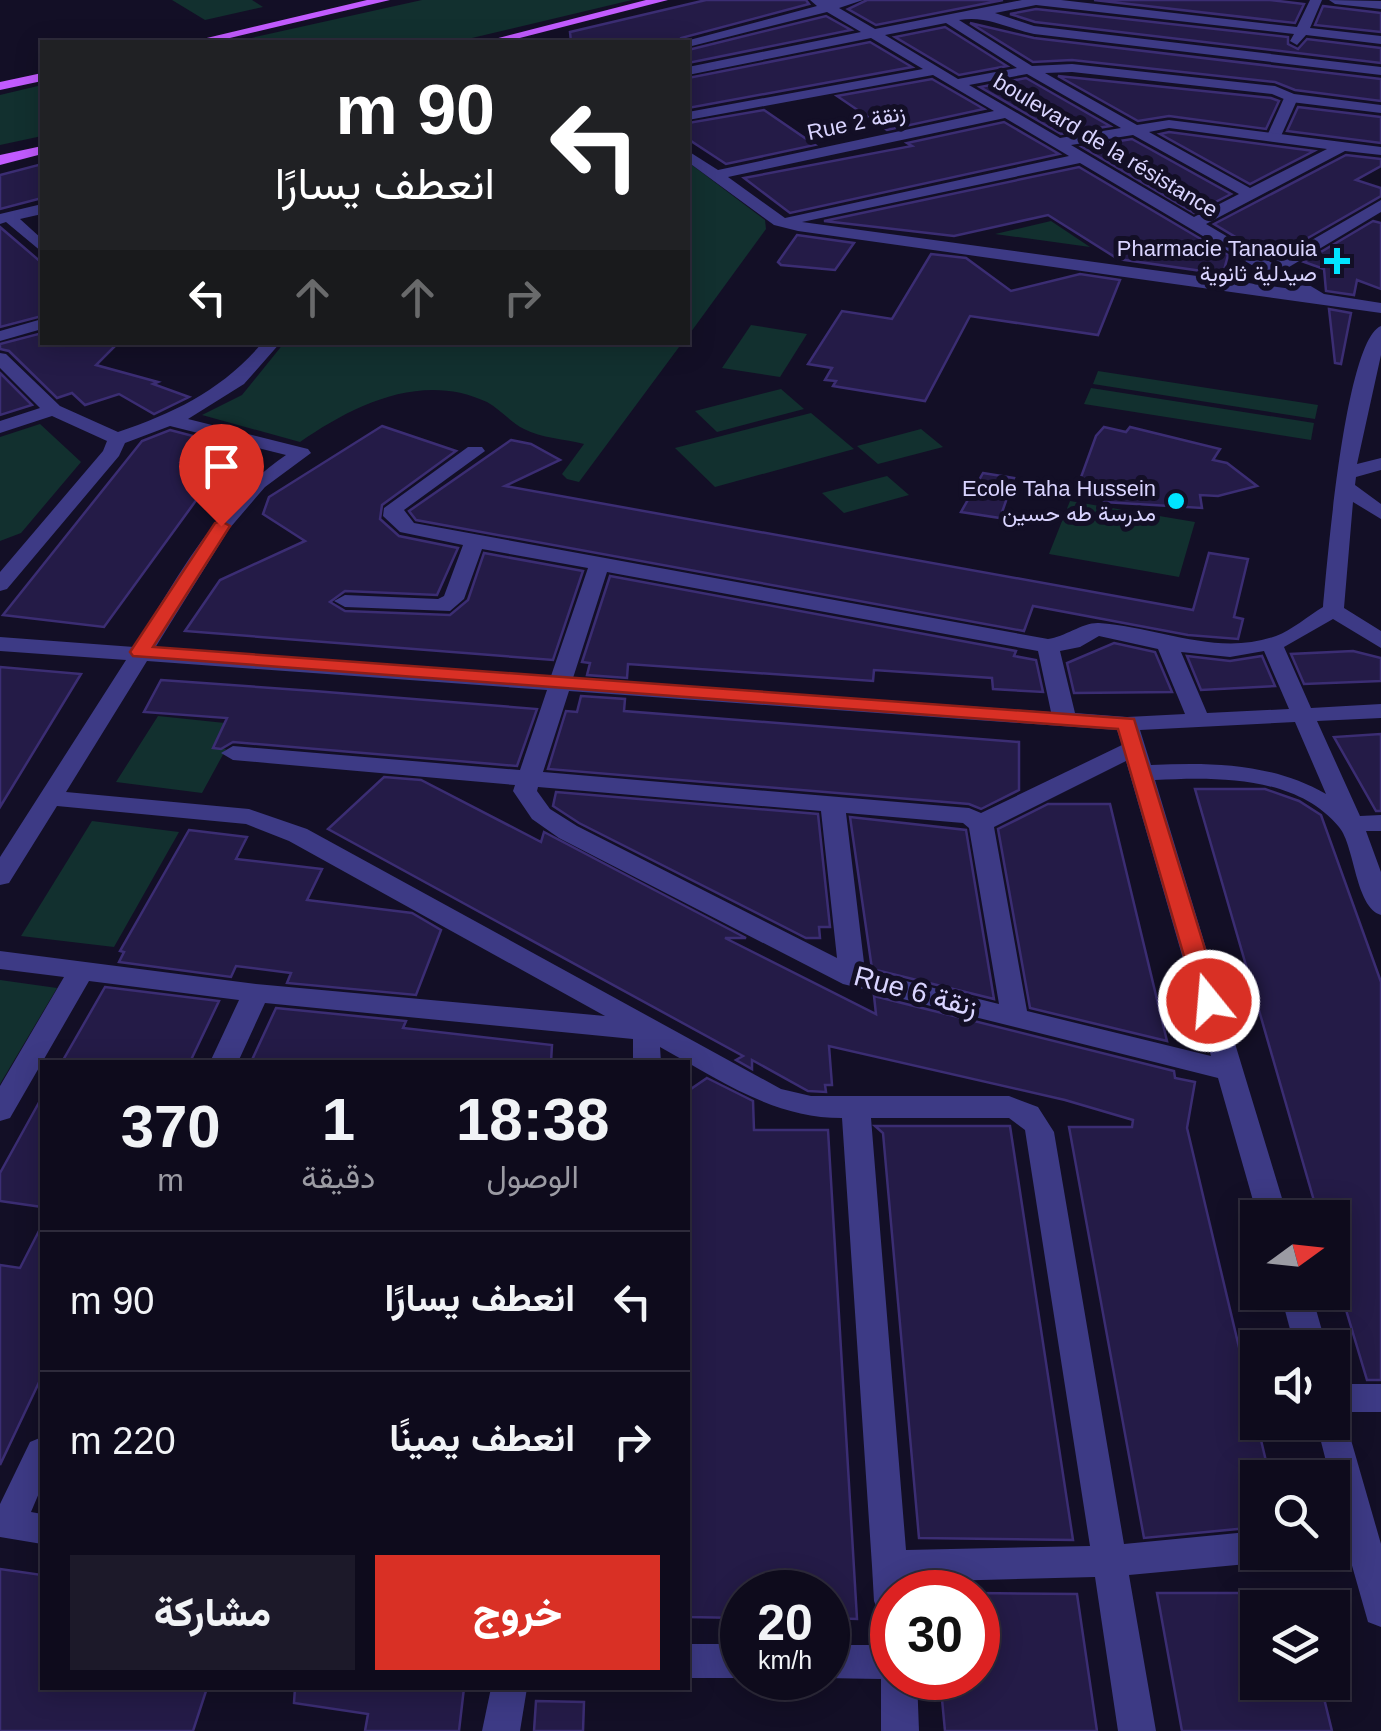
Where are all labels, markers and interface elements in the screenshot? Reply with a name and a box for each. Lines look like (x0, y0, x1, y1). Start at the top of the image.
street label: boulevard de la résistance (989, 69, 1222, 222)
text: 90 m (335, 71, 495, 149)
icon: left (530, 80, 660, 210)
street label: Rue 2 زنقة (805, 100, 908, 146)
text: انعطف يسارًا (275, 158, 495, 209)
place label: Pharmacie Tanaouia صيدلية ثانوية (1117, 236, 1318, 287)
marker: Pharmacie Tanaouia صيدلية ثانوية (1326, 250, 1348, 272)
icon: left (180, 270, 235, 325)
icon: ahead (285, 270, 340, 325)
icon: ahead (390, 270, 445, 325)
icon: right (495, 270, 550, 325)
pin (179, 424, 264, 527)
icon: arrive (194, 439, 249, 494)
place label: Ecole Taha Hussein مدرسة طه حسين (962, 476, 1156, 527)
marker: Ecole Taha Hussein مدرسة طه حسين (1165, 490, 1187, 512)
position arrow (1157, 949, 1261, 1053)
street label: Rue 6 زنقة (850, 960, 981, 1025)
text: 1 (322, 1086, 355, 1153)
text: 18:38 (456, 1086, 609, 1153)
text: 370 (121, 1093, 221, 1160)
text: دقيقة (301, 1159, 375, 1195)
text: الوصول (487, 1159, 579, 1195)
text: m (157, 1162, 184, 1198)
north arrow (1240, 1200, 1350, 1310)
map controls (1240, 1200, 1350, 1700)
icon: left (605, 1274, 660, 1329)
text: انعطف يسارًا (385, 1277, 575, 1319)
text: 90 m (70, 1280, 155, 1322)
button: sound (1240, 1330, 1350, 1440)
icon: right (605, 1414, 660, 1469)
text: انعطف يمينًا (389, 1417, 575, 1459)
text: 220 m (70, 1420, 176, 1462)
button: search (1240, 1460, 1350, 1570)
button: مشاركة (70, 1555, 355, 1670)
button: خروج (375, 1555, 660, 1670)
speed limit sign: 30 (870, 1570, 1000, 1700)
button: layers (1240, 1590, 1350, 1700)
text: 20 (757, 1595, 813, 1651)
text: km/h (758, 1646, 812, 1674)

